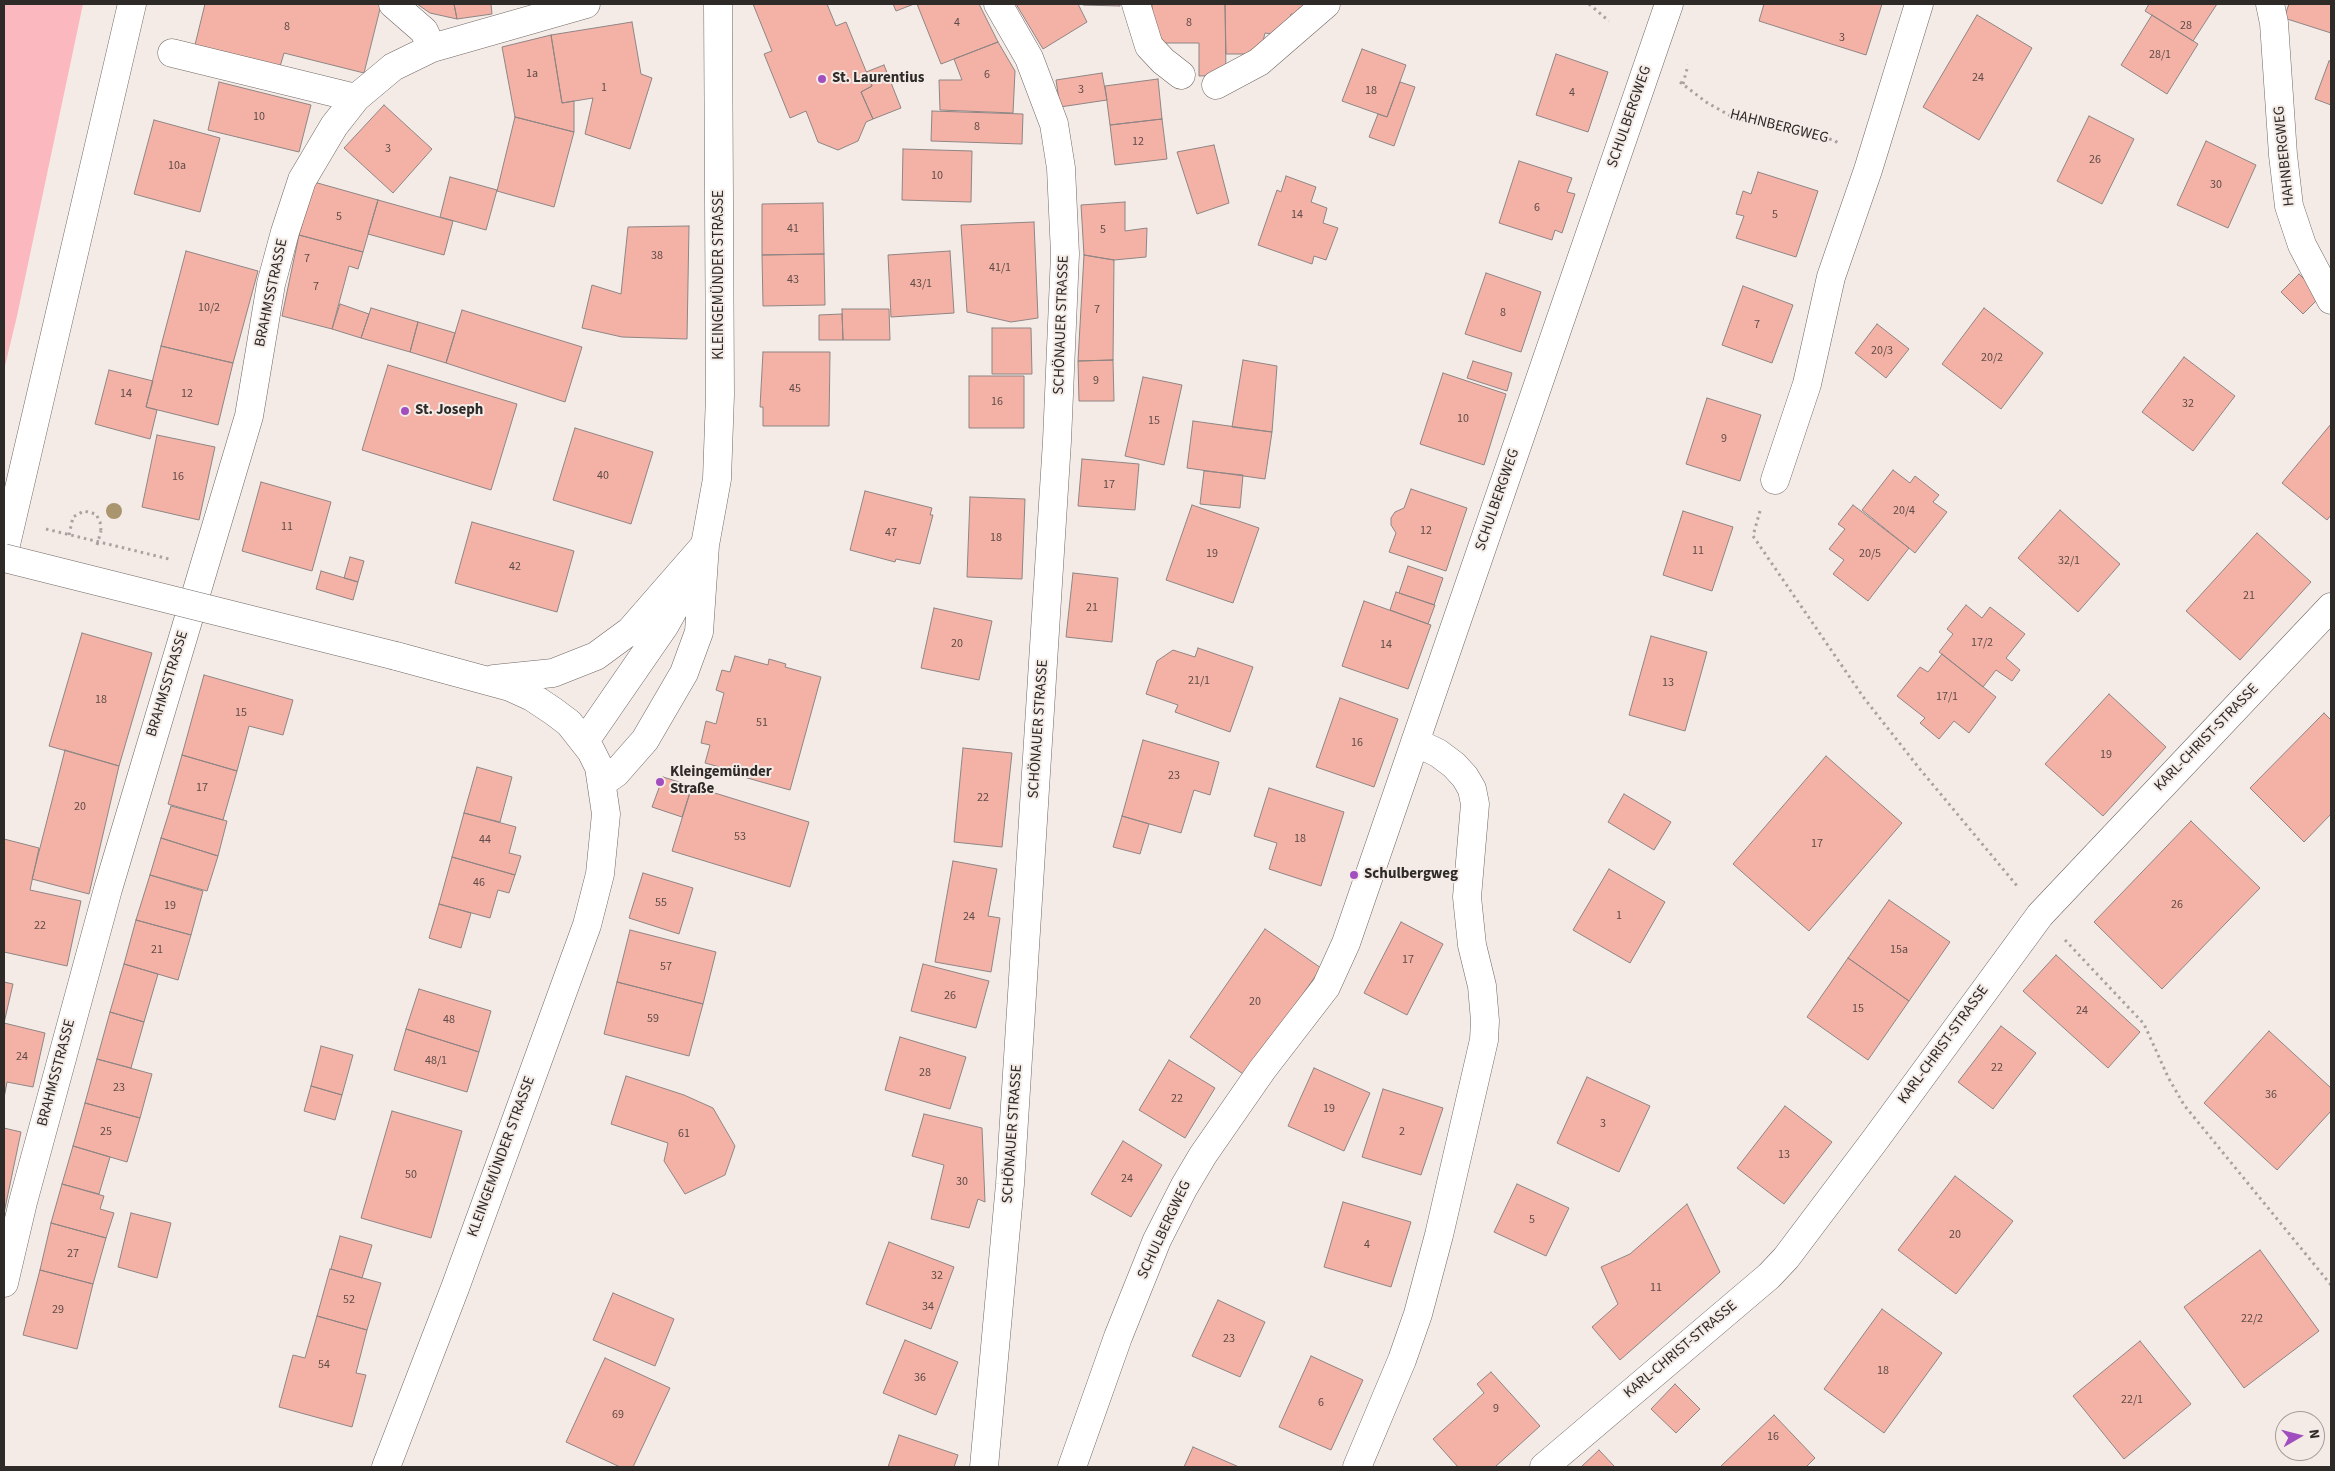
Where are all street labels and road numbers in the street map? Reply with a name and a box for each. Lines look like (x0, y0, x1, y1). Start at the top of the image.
street label: SCHULBERGWEG (1604, 64, 1656, 170)
street label: HAHNBERGWEG (2271, 105, 2299, 207)
street label: HAHNBERGWEG (1728, 106, 1830, 148)
street label: KLEINGEMÜNDER STRASSE (711, 190, 729, 360)
street label: BRAHMSSTRASSE (252, 237, 292, 349)
street label: SCHÖNAUER STRASSE (1051, 255, 1073, 395)
street label: SCHULBERGWEG (1472, 447, 1524, 553)
street label: BRAHMSSTRASSE (143, 629, 193, 739)
street label: SCHÖNAUER STRASSE (1025, 659, 1053, 799)
street label: KARL-CHRIST-STRASSE (2151, 681, 2263, 795)
street label: KARL-CHRIST-STRASSE (1895, 982, 1993, 1108)
street label: BRAHMSSTRASSE (34, 1018, 80, 1128)
street label: SCHÖNAUER STRASSE (999, 1064, 1027, 1204)
street label: KLEINGEMÜNDER STRASSE (465, 1074, 539, 1240)
street label: SCHULBERGWEG (1134, 1178, 1196, 1282)
street label: KARL-CHRIST-STRASSE (1621, 1297, 1741, 1403)

